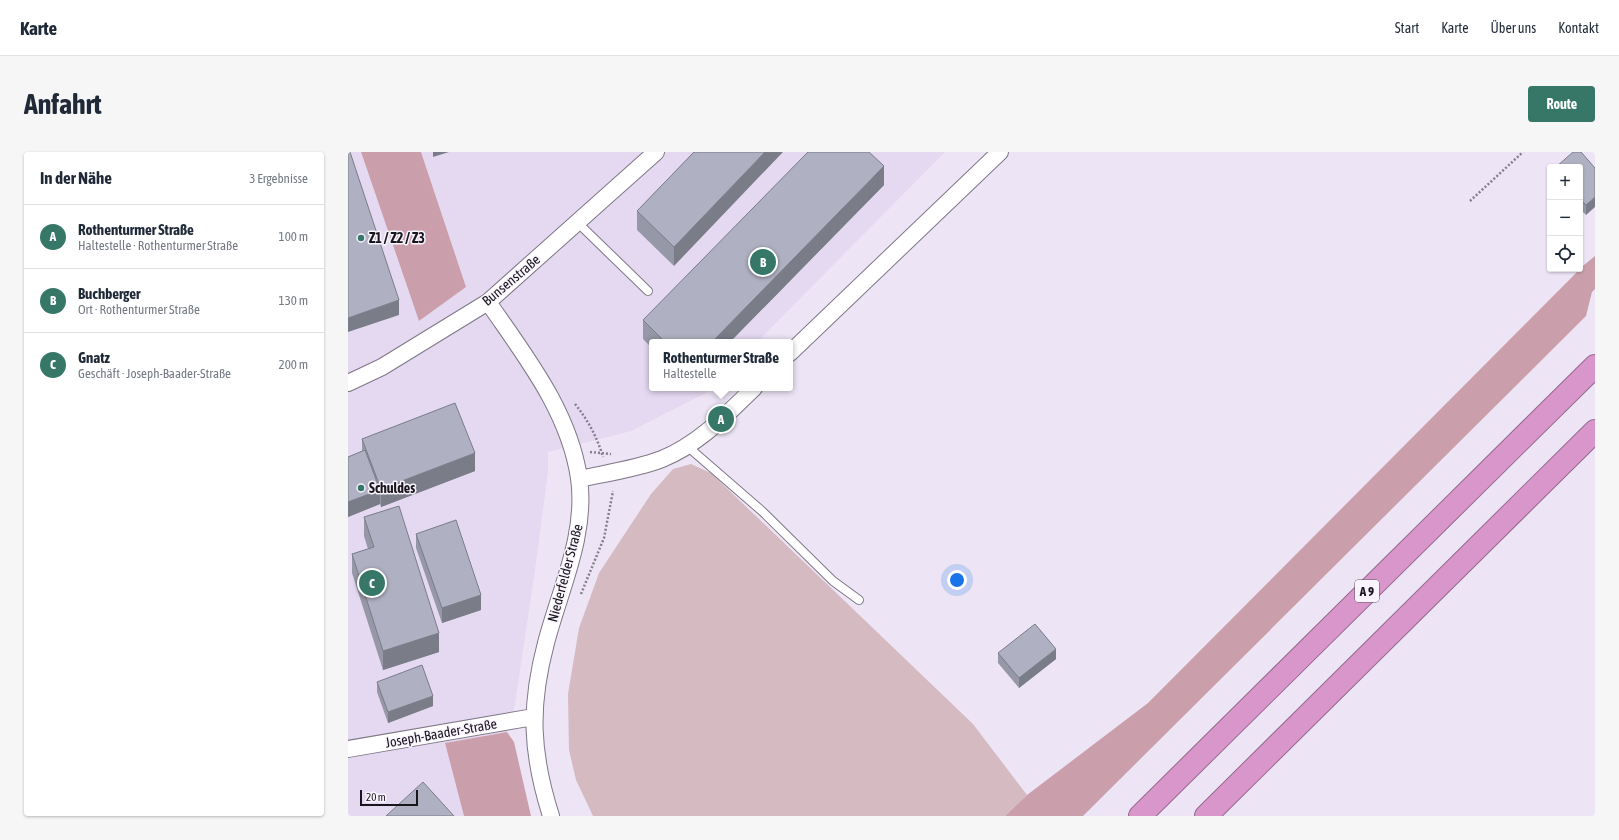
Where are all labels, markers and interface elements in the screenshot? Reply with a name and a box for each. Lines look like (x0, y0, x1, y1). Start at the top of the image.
text: Karte (20, 17, 57, 39)
text: Start (1395, 20, 1419, 36)
text: Karte (1441, 20, 1469, 36)
text: Über uns (1491, 20, 1536, 36)
text: Kontakt (1558, 20, 1599, 36)
button: Route (1528, 86, 1595, 122)
text: Anfahrt (24, 88, 102, 120)
map controls (1547, 164, 1583, 272)
button: + (1547, 164, 1583, 200)
text: In der Nähe (40, 168, 112, 188)
text: 3 Ergebnisse (249, 171, 308, 186)
button: − (1547, 200, 1583, 236)
text: Rothenturmer Straße (78, 221, 194, 238)
text: A (50, 229, 56, 244)
text: 100 m (279, 229, 308, 244)
place label: Z1 / Z2 / Z3 (369, 230, 425, 246)
marker: Z1 / Z2 / Z3 (356, 233, 366, 243)
button: locate (1547, 236, 1583, 272)
text: Haltestelle · Rothenturmer Straße (78, 238, 238, 253)
pin: B (750, 247, 776, 277)
street label: Bunsenstraße (479, 251, 543, 309)
text: Buchberger (78, 285, 140, 302)
text: B (50, 293, 56, 308)
text: 130 m (279, 293, 308, 308)
text: Ort · Rothenturmer Straße (78, 302, 200, 317)
popup (649, 339, 793, 391)
text: Gnatz (78, 349, 110, 366)
text: Rothenturmer Straße (663, 349, 779, 366)
text: C (50, 357, 56, 372)
text: 200 m (279, 357, 308, 372)
text: Geschäft · Joseph-Baader-Straße (78, 366, 231, 381)
text: Haltestelle (663, 366, 716, 381)
pin: A (708, 404, 734, 434)
place label: Schuldes (369, 480, 415, 496)
marker: Schuldes (356, 483, 366, 493)
street label: Niederfelder Straße (544, 522, 586, 624)
pin: C (359, 568, 385, 598)
your location (947, 570, 967, 590)
road number: A 9 (1355, 580, 1379, 602)
street label: Joseph-Baader-Straße (384, 715, 498, 751)
scale bar (360, 788, 418, 807)
text: 20 m (366, 791, 386, 803)

